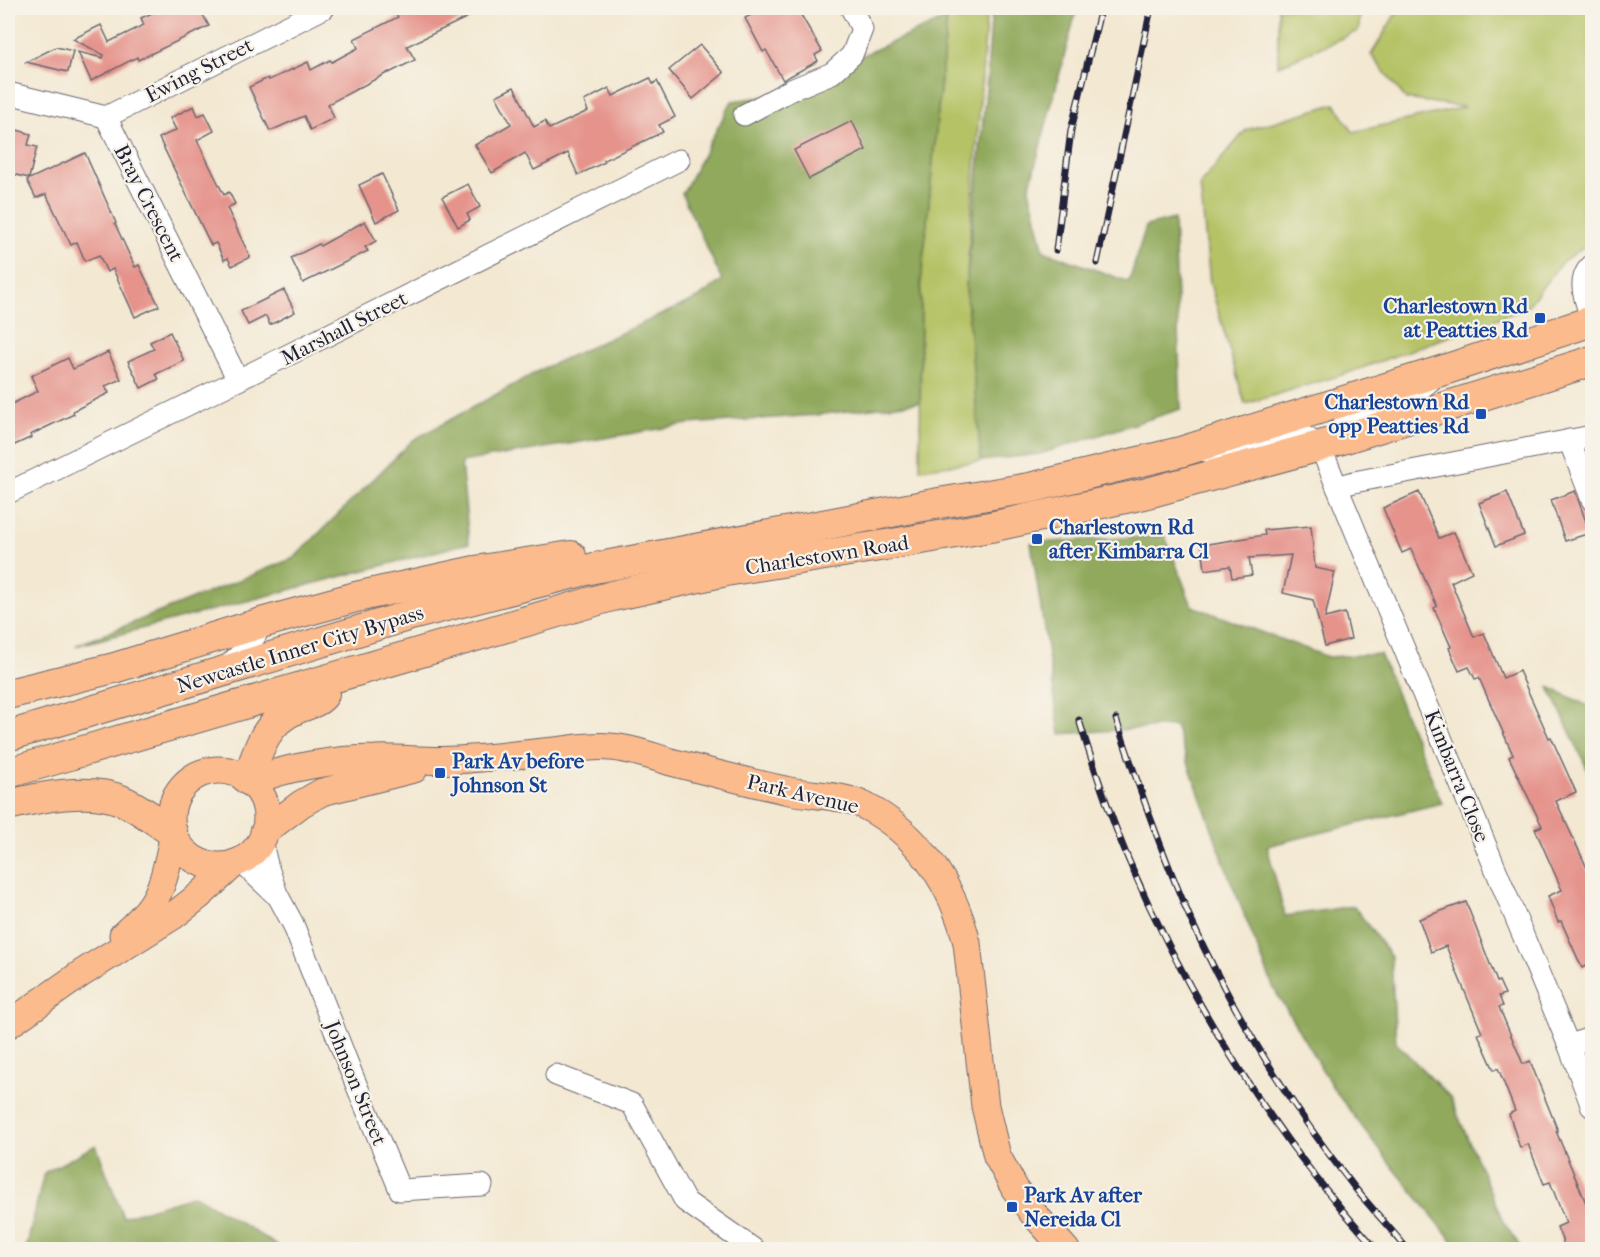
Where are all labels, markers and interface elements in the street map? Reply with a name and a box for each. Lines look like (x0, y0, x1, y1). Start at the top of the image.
street label: Ewing Street (141, 32, 257, 107)
street label: Bray Crescent (109, 141, 189, 266)
street label: Marshall Street (277, 286, 412, 370)
place label: Charlestown Rd at Peatties Rd (1383, 294, 1529, 342)
marker: Charlestown Rd at Peatties Rd (1533, 311, 1547, 325)
place label: Charlestown Rd opp Peatties Rd (1324, 390, 1470, 438)
marker: Charlestown Rd opp Peatties Rd (1474, 407, 1488, 421)
place label: Charlestown Rd after Kimbarra Cl (1049, 515, 1209, 563)
street label: Charlestown Road (744, 530, 911, 580)
marker: Charlestown Rd after Kimbarra Cl (1030, 532, 1044, 546)
street label: Newcastle Inner City Bypass (174, 600, 427, 698)
street label: Kimbarra Close (1420, 707, 1494, 845)
place label: Park Av before Johnson St (450, 749, 585, 797)
marker: Park Av before Johnson St (433, 766, 447, 780)
street label: Park Avenue (745, 769, 861, 819)
street label: Johnson Street (319, 1015, 392, 1149)
place label: Park Av after Nereida Cl (1024, 1183, 1143, 1231)
marker: Park Av after Nereida Cl (1005, 1200, 1019, 1214)

